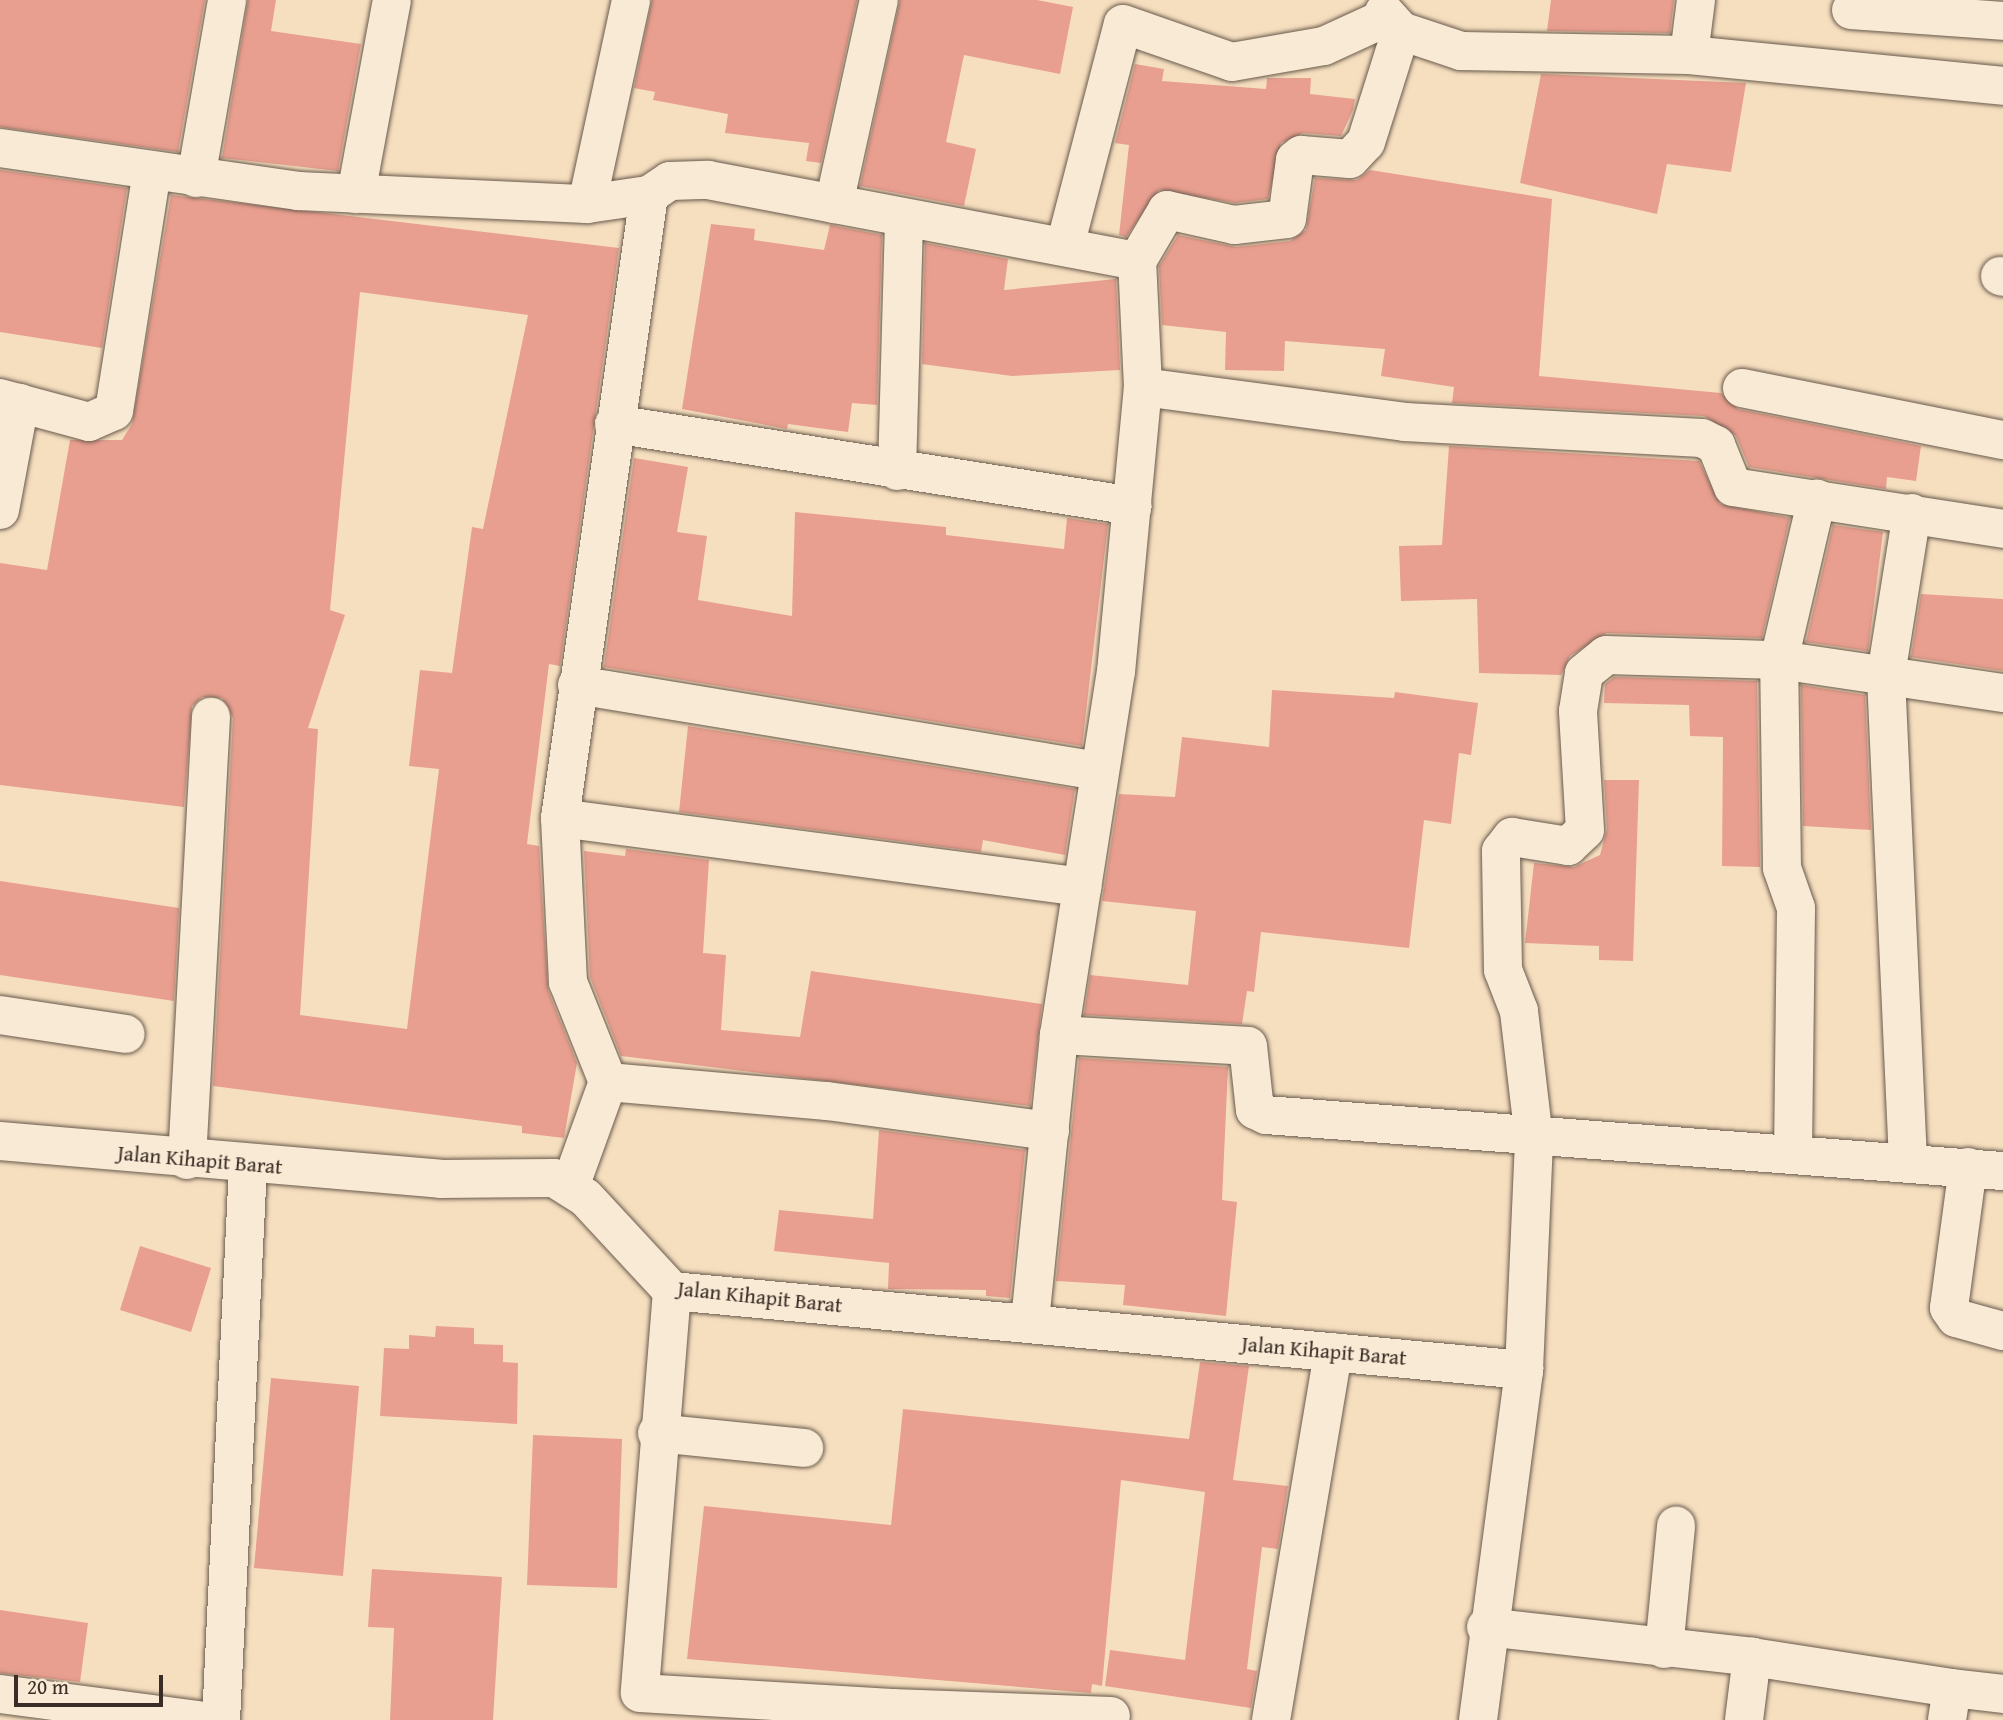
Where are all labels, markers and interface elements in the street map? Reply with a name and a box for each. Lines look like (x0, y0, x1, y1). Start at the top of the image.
street label: Jalan Kihapit Barat (116, 1140, 284, 1180)
street label: Jalan Kihapit Barat (676, 1276, 844, 1318)
street label: Jalan Kihapit Barat (1240, 1331, 1408, 1371)
scale bar (18, 1660, 166, 1704)
text: 20 m (27, 1671, 69, 1702)

